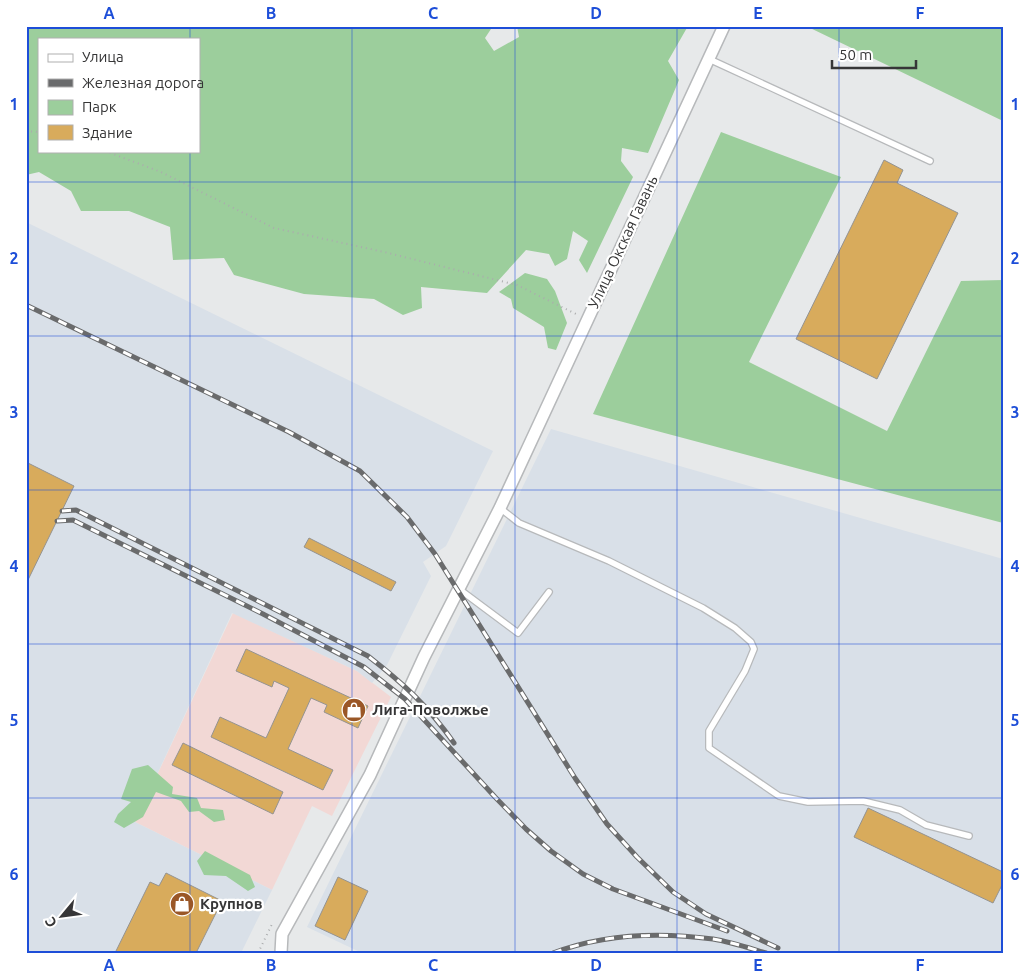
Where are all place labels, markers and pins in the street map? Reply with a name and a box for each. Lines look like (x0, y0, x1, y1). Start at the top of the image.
shop icon: Лига-Поволжье (341, 697, 367, 723)
place label: Лига-Поволжье (372, 701, 489, 718)
shop icon: Крупнов (169, 891, 195, 917)
place label: Крупнов (200, 895, 263, 912)

